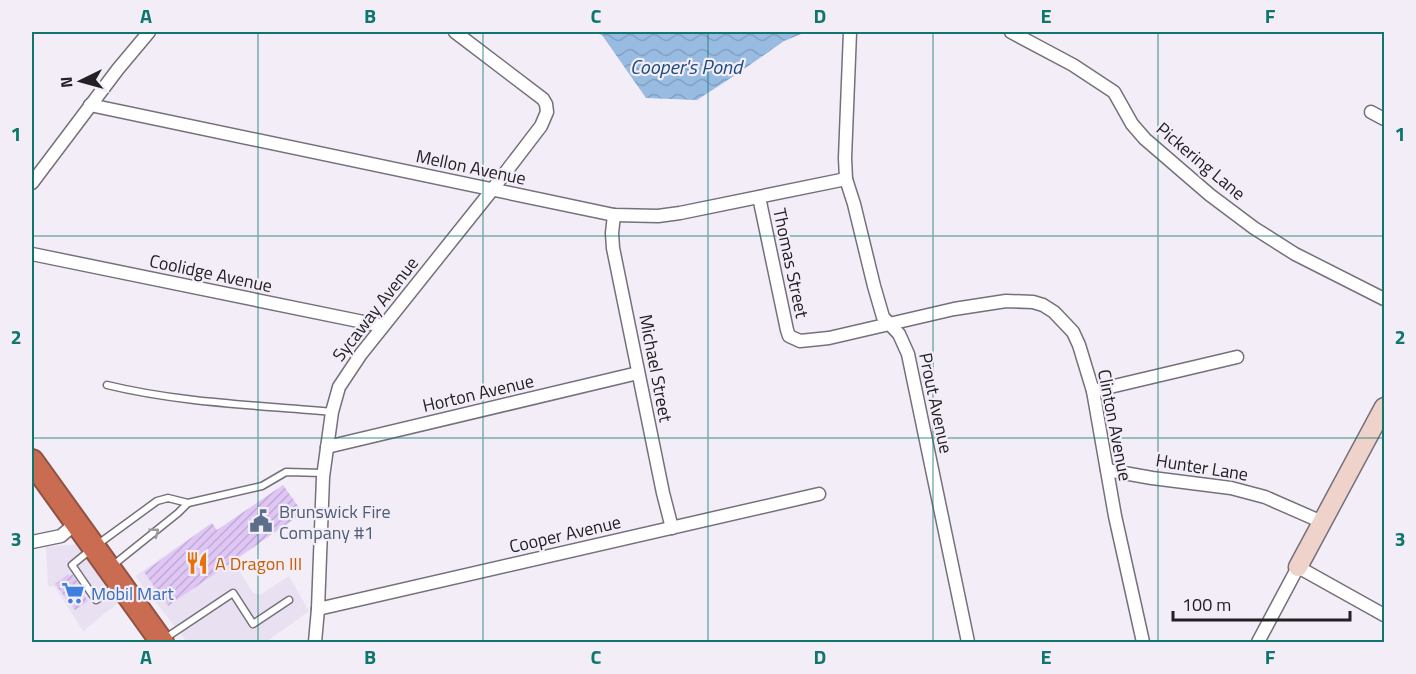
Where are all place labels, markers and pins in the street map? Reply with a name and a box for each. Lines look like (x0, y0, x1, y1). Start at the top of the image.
place label: Brunswick Fire Company #1 (279, 498, 390, 546)
public building icon: Brunswick Fire Company #1 (248, 508, 274, 534)
restaurant icon: A Dragon III (184, 550, 210, 576)
place label: A Dragon III (215, 550, 302, 577)
supermarket icon: Mobil Mart (60, 580, 86, 606)
place label: Mobil Mart (91, 580, 174, 607)

